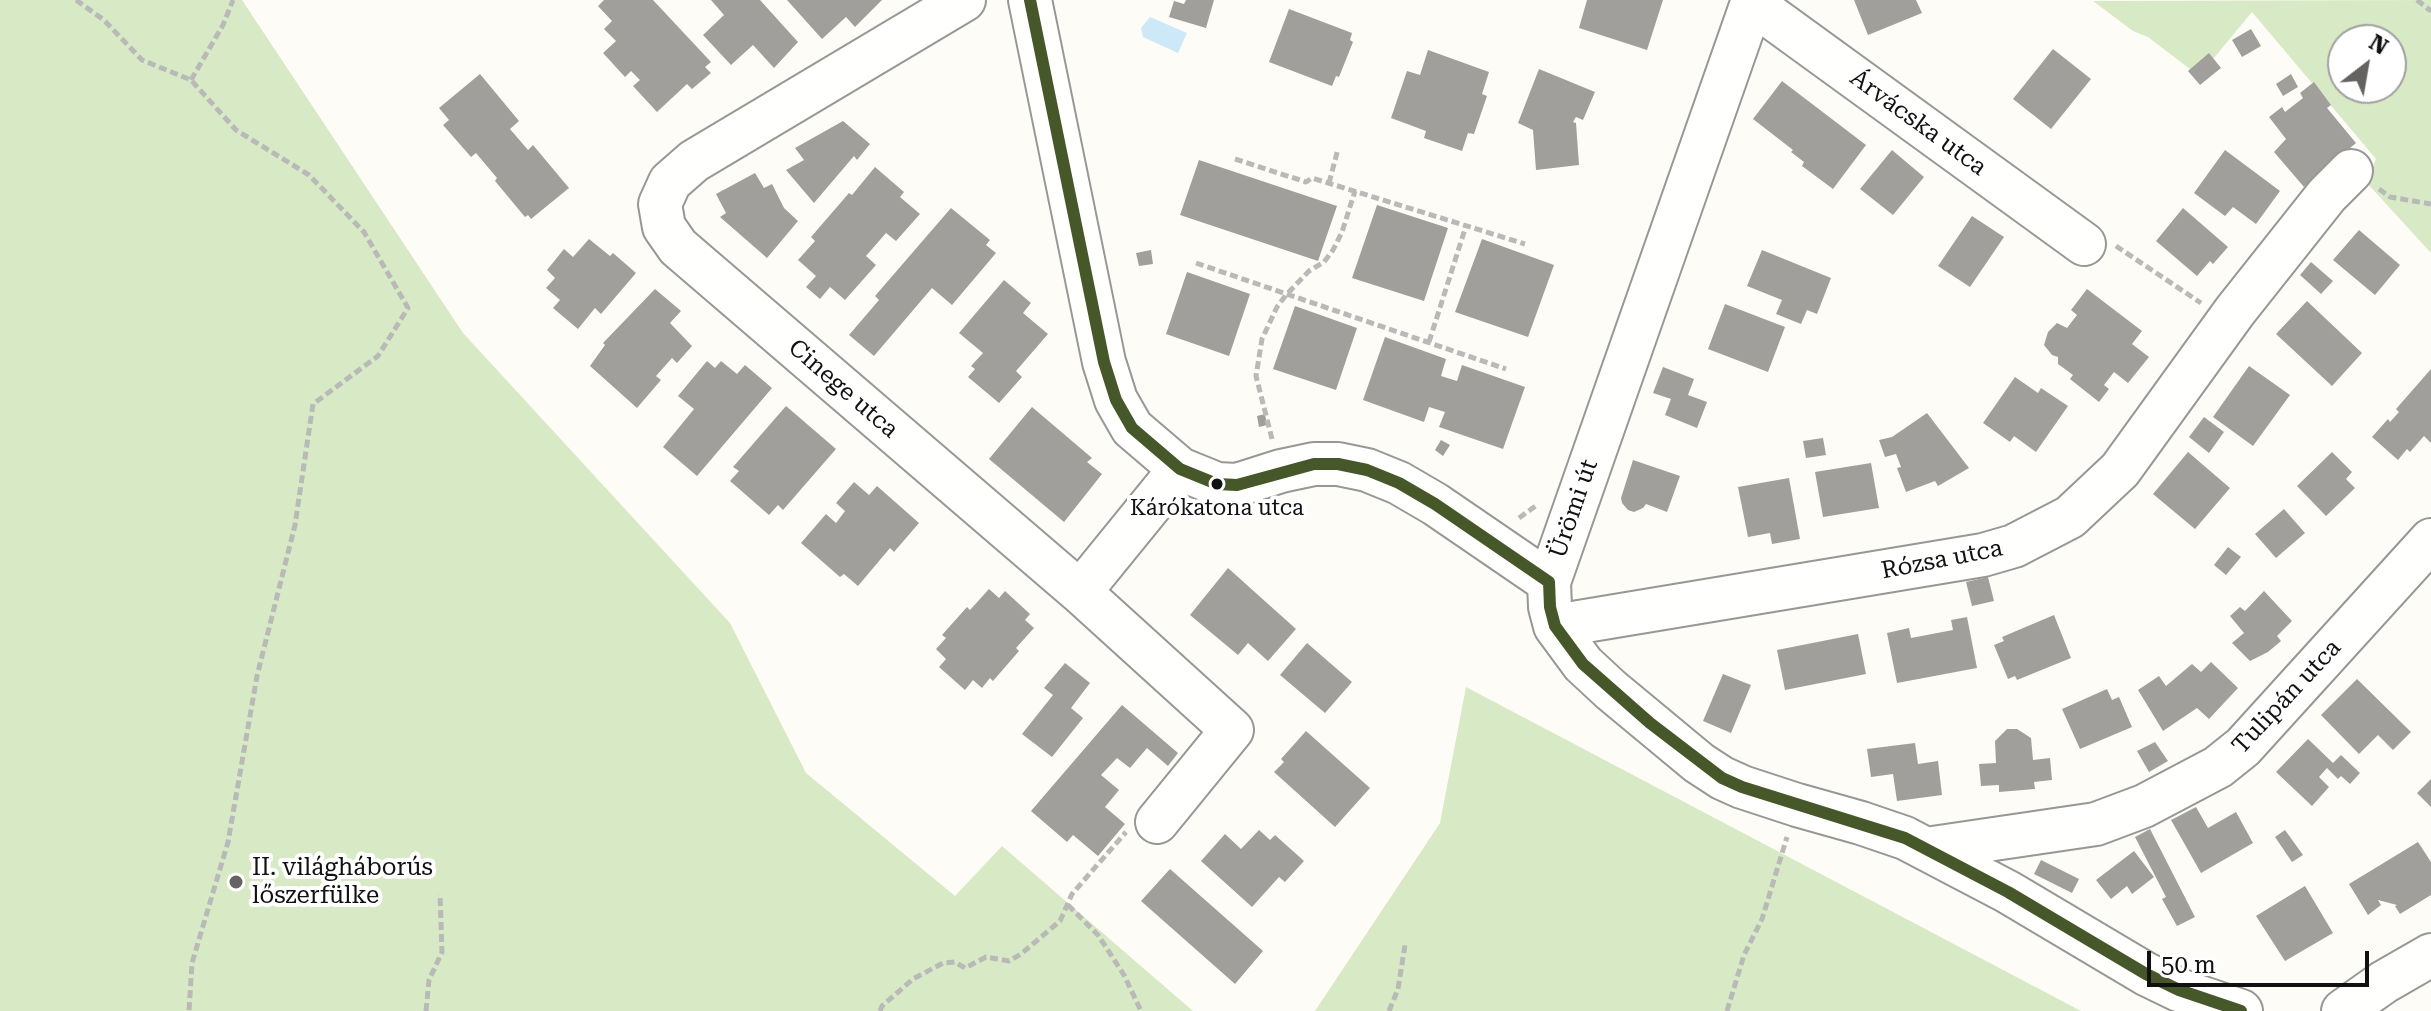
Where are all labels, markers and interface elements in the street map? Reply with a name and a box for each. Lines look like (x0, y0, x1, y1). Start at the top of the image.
north arrow (2327, 24, 2407, 104)
text: N (2365, 30, 2392, 60)
street label: Árvácska utca (1844, 64, 1992, 182)
street label: Cinege utca (782, 334, 904, 444)
street label: Ürömi út (1544, 456, 1604, 562)
marker: Kárókatona utca (1209, 476, 1225, 492)
place label: Kárókatona utca (1130, 496, 1304, 522)
street label: Rózsa utca (1879, 534, 2005, 586)
street label: Tulipán utca (2227, 634, 2347, 760)
place label: II. világháborús lőszerfülke (252, 854, 433, 910)
marker: II. világháborús lőszerfülke (227, 873, 245, 891)
scale bar (2151, 935, 2373, 985)
text: 50 m (2161, 951, 2216, 979)

